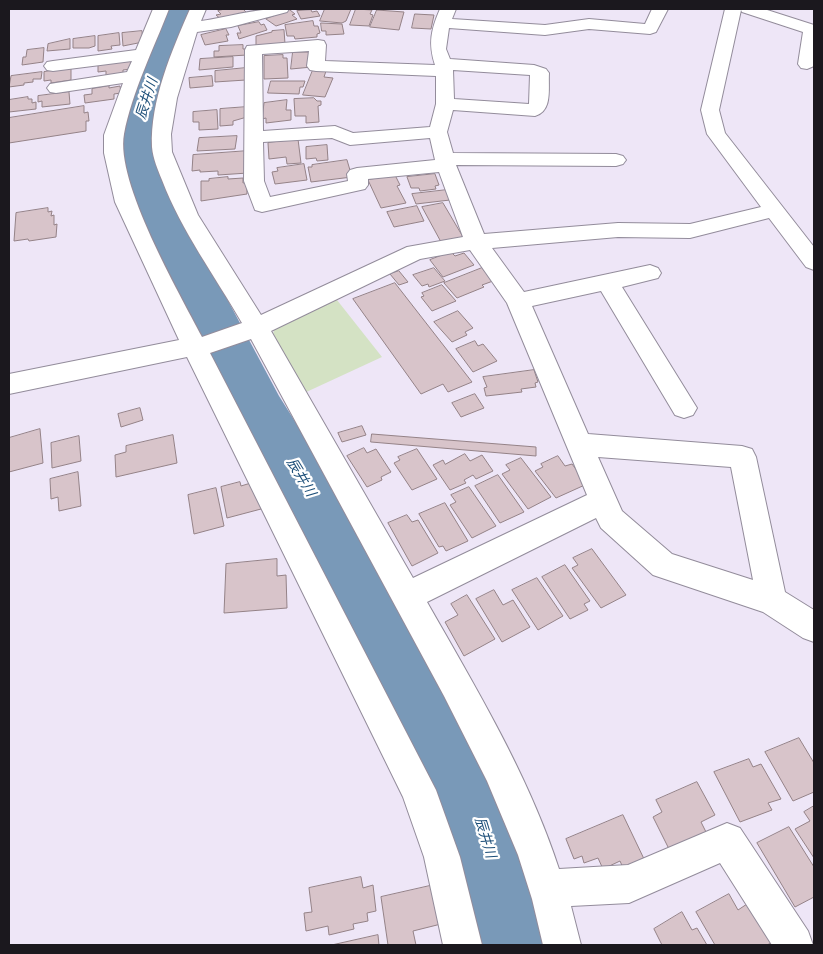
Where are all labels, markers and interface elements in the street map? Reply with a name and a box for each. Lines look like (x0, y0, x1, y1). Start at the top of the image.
water label: 辰井川 (134, 76, 162, 122)
water label: 辰井川 (282, 456, 318, 500)
water label: 辰井川 (470, 815, 498, 861)

